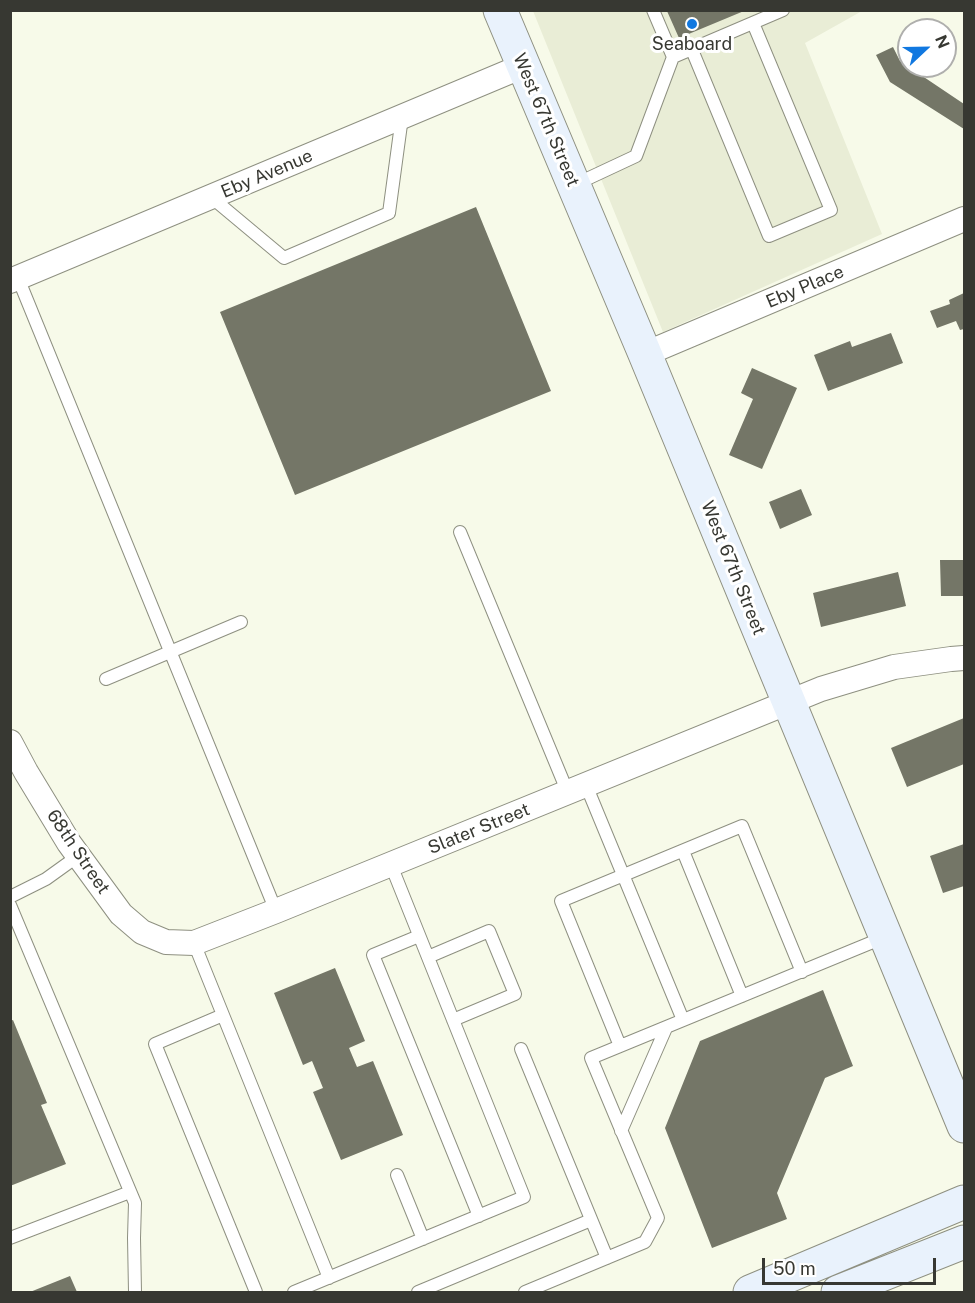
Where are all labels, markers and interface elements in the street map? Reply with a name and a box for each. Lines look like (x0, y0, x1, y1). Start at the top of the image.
marker: Seaboard (685, 17, 699, 31)
north arrow (897, 18, 957, 78)
text: N (931, 32, 953, 51)
place label: Seaboard (652, 33, 732, 55)
street label: West 67th Street (508, 50, 584, 190)
street label: Eby Avenue (218, 145, 316, 203)
street label: Eby Place (763, 261, 847, 313)
street label: West 67th Street (696, 498, 770, 638)
street label: Slater Street (425, 799, 533, 859)
street label: 68th Street (42, 806, 114, 898)
scale bar (765, 1246, 939, 1284)
text: 50 m (773, 1258, 816, 1279)

